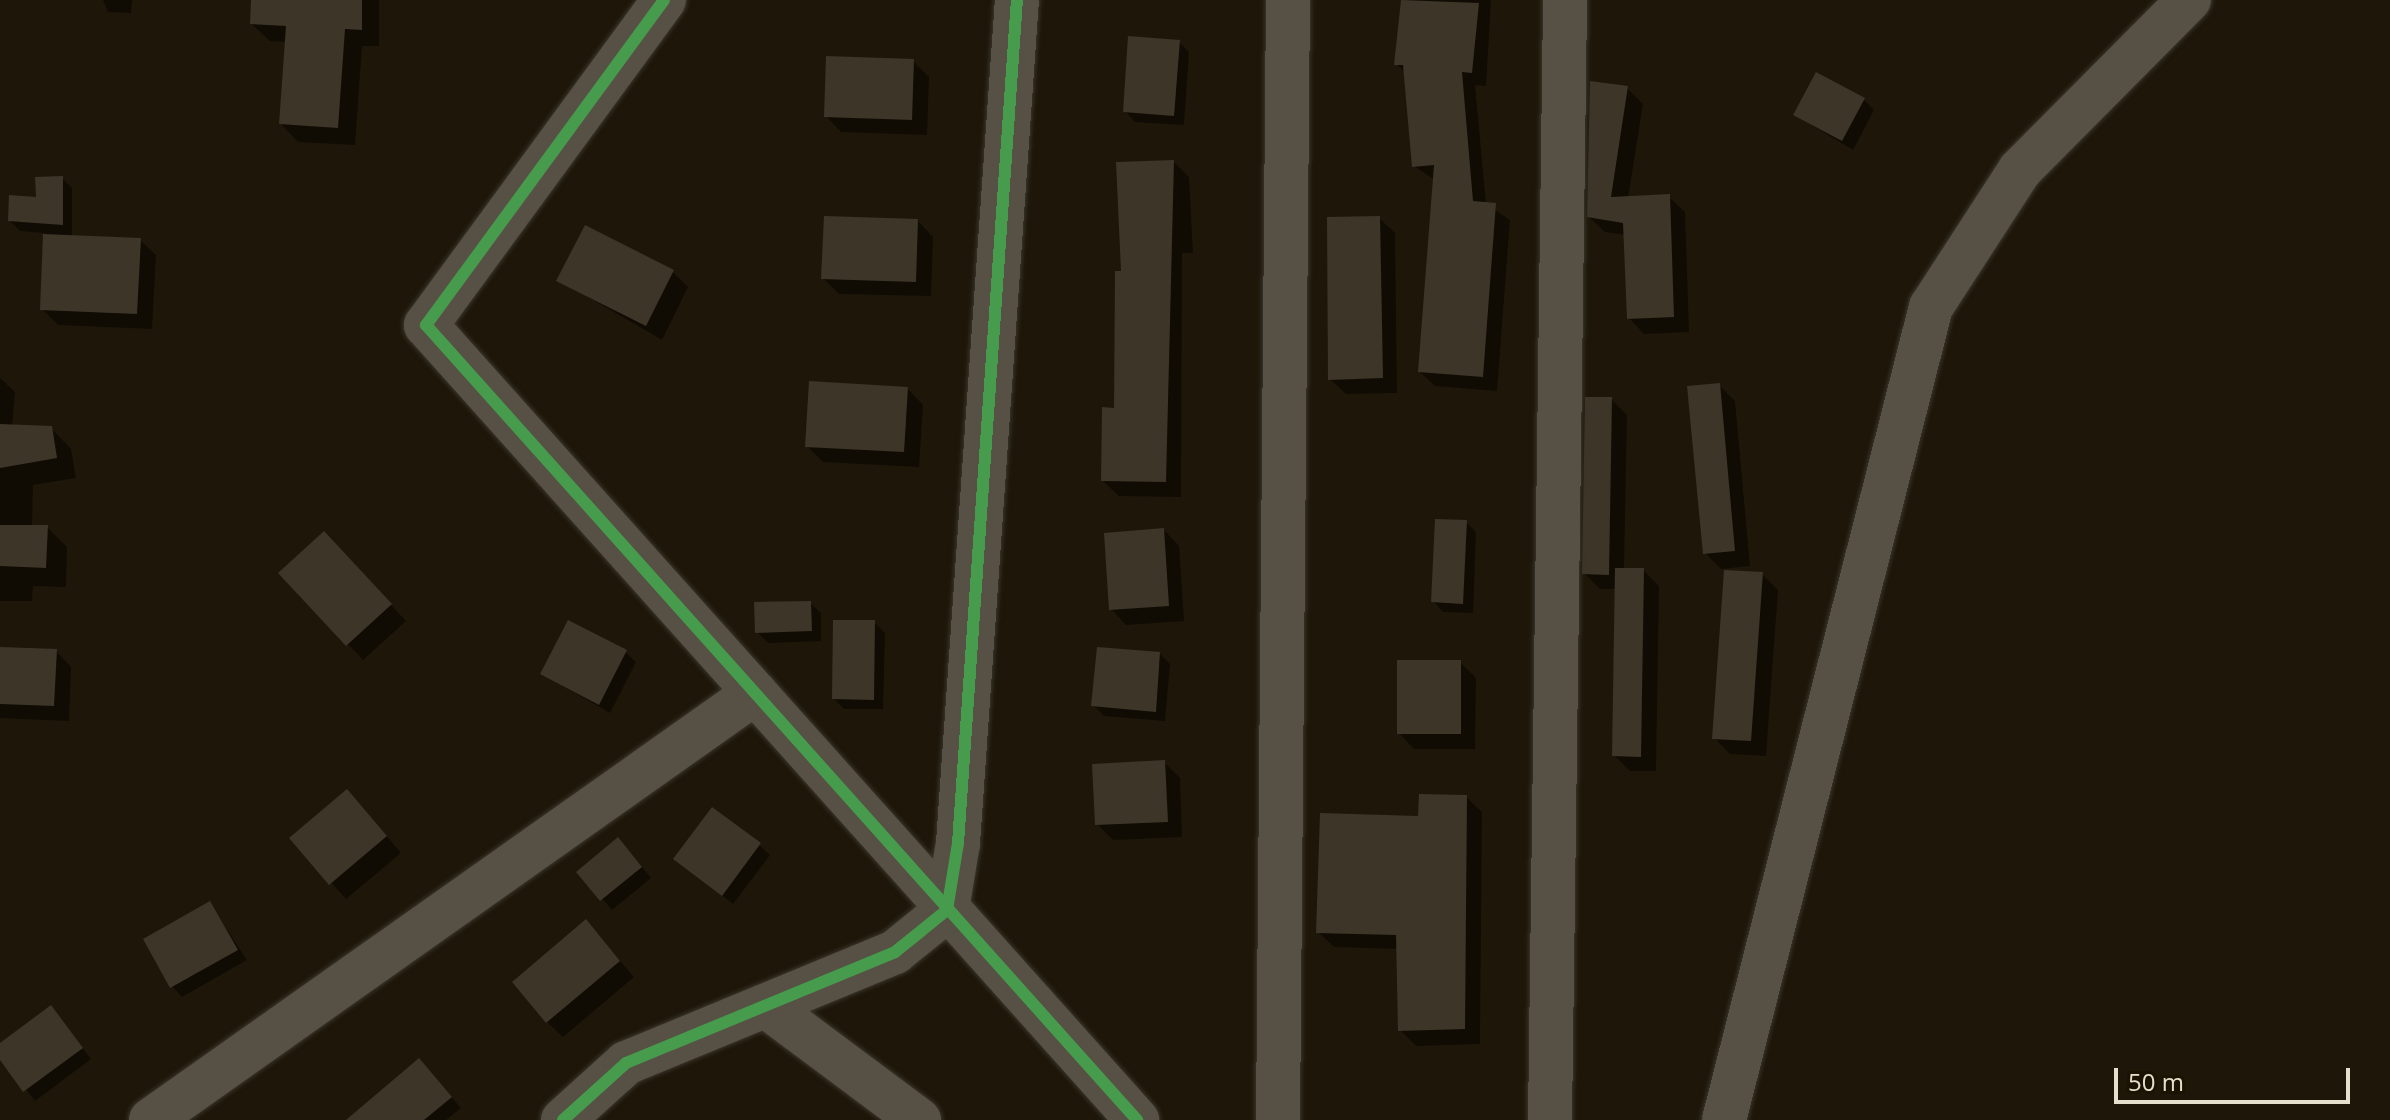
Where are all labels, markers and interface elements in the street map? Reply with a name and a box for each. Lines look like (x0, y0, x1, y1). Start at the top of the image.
scale bar (2118, 1052, 2354, 1102)
text: 50 m (2128, 1065, 2184, 1098)

